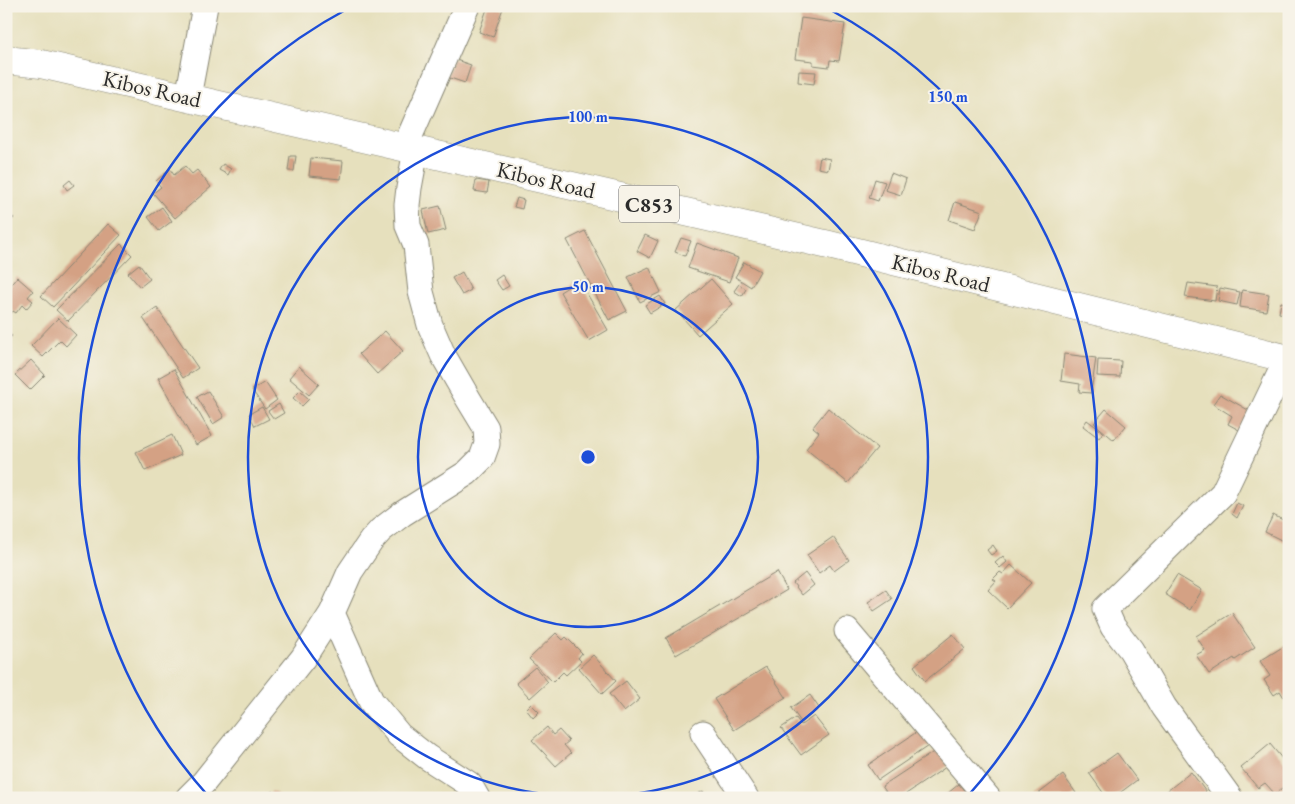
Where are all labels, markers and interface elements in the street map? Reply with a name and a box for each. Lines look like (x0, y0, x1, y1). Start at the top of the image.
street label: Kibos Road (100, 64, 205, 115)
text: 150 m (928, 87, 968, 106)
text: 100 m (568, 107, 608, 126)
street label: Kibos Road (494, 155, 599, 206)
road number: C853 (619, 185, 679, 222)
street label: Kibos Road (889, 247, 994, 299)
text: 50 m (572, 277, 604, 296)
centre of rings (579, 448, 597, 466)

